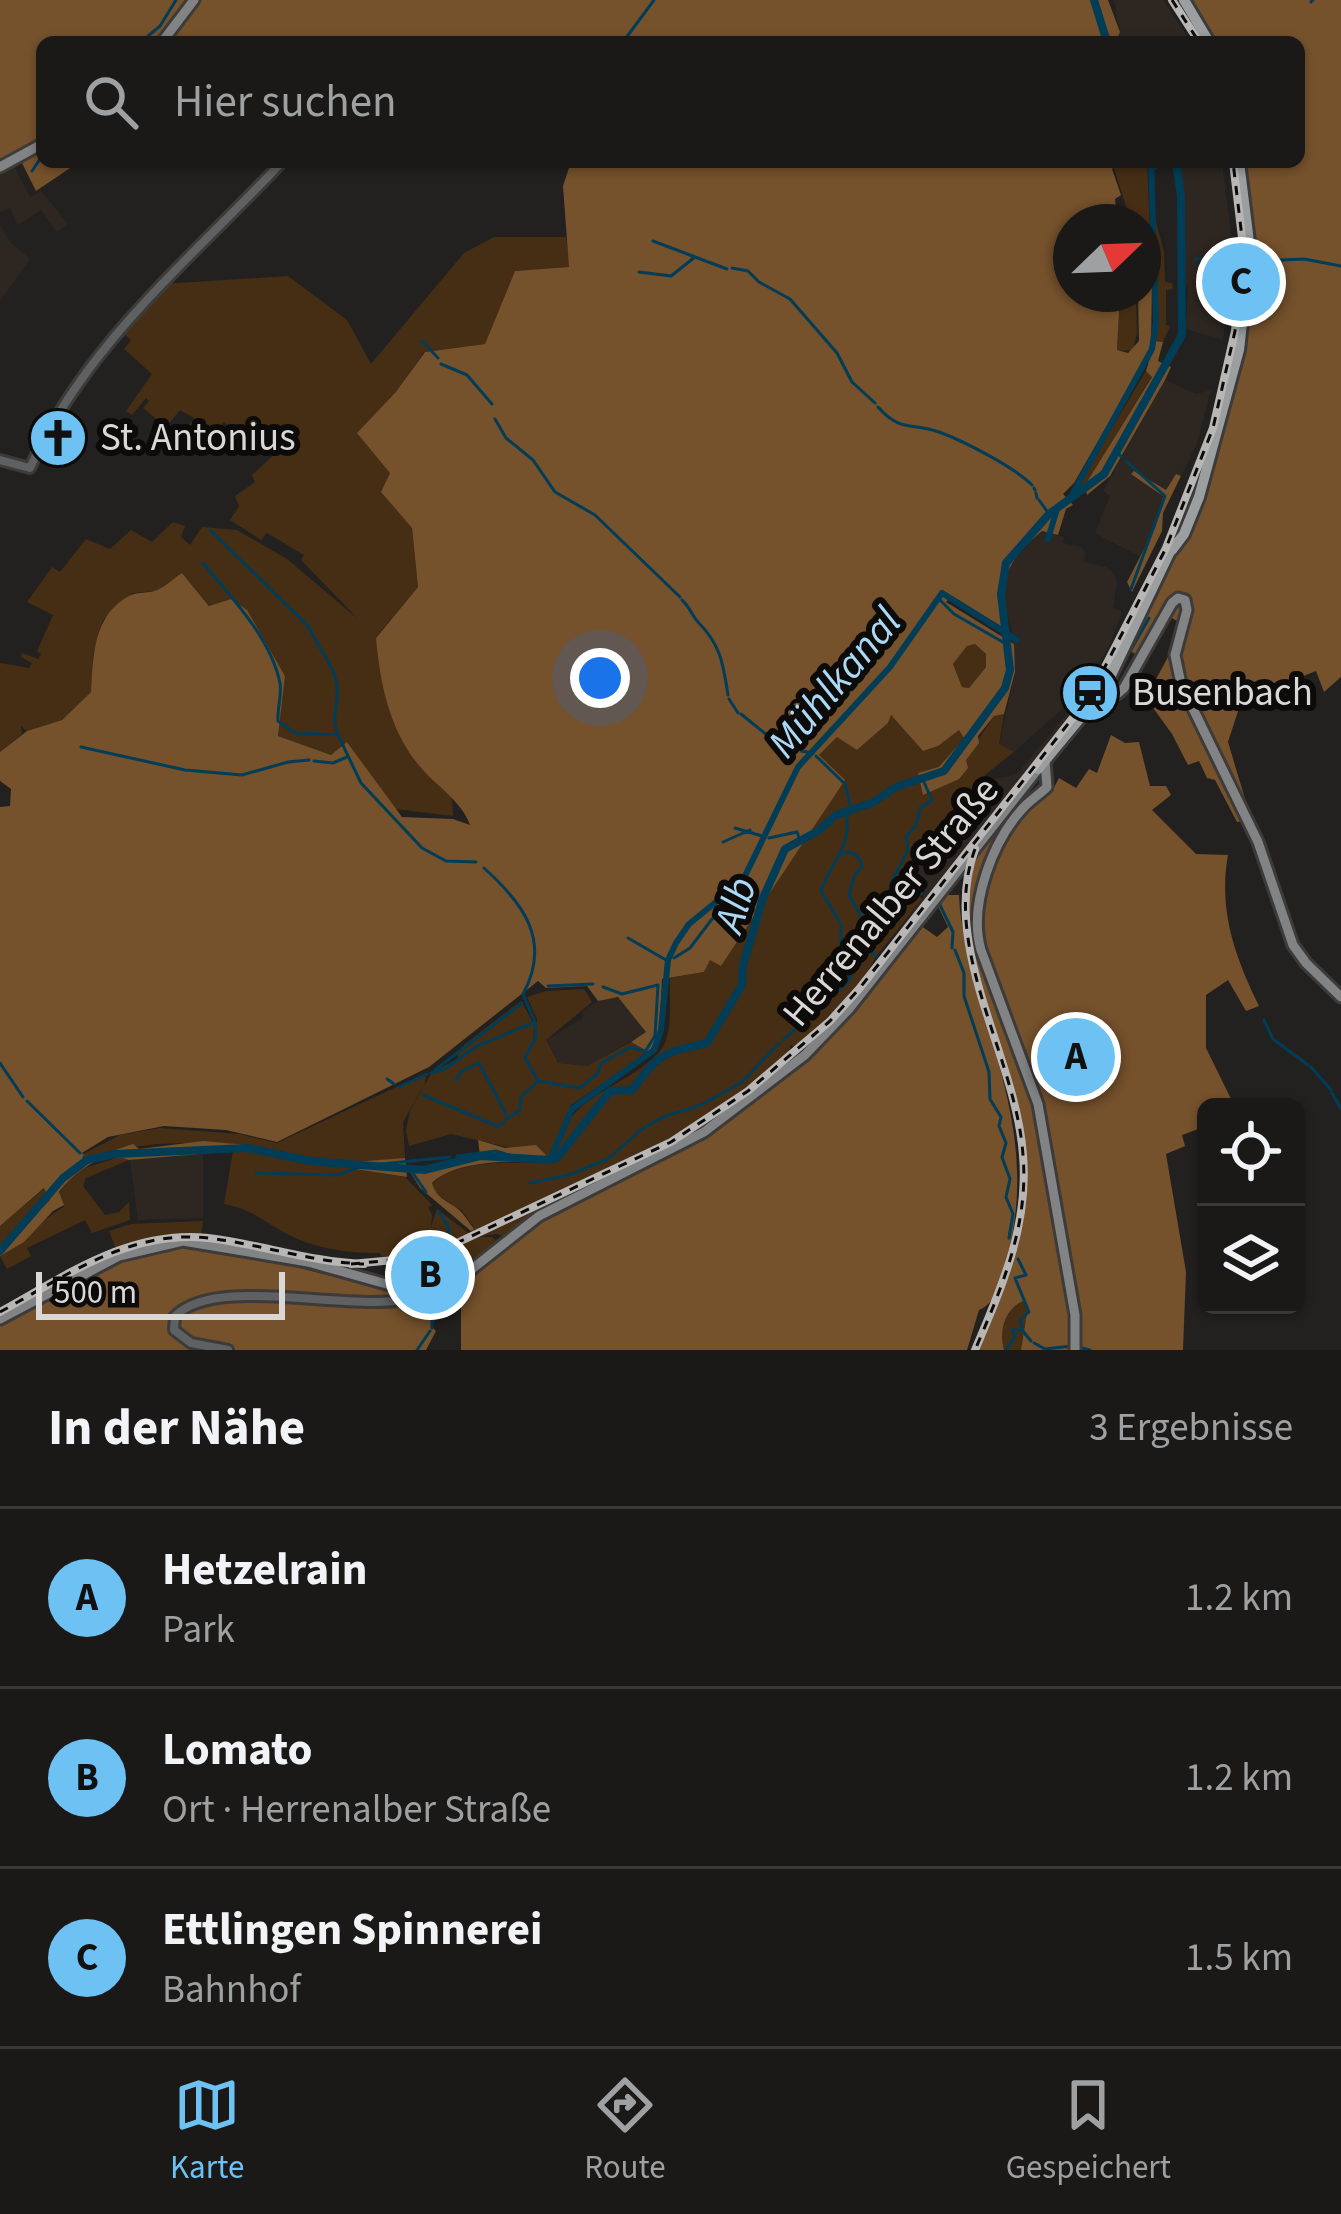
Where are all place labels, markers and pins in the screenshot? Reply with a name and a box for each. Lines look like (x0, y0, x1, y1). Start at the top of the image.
pin: C (1202, 237, 1280, 327)
church icon: St. Antonius (27, 407, 89, 469)
place label: St. Antonius (100, 410, 296, 466)
station icon: Busenbach (1059, 662, 1121, 724)
place label: Busenbach (1132, 665, 1313, 721)
pin: A (1037, 1012, 1115, 1102)
pin: B (391, 1230, 469, 1320)

